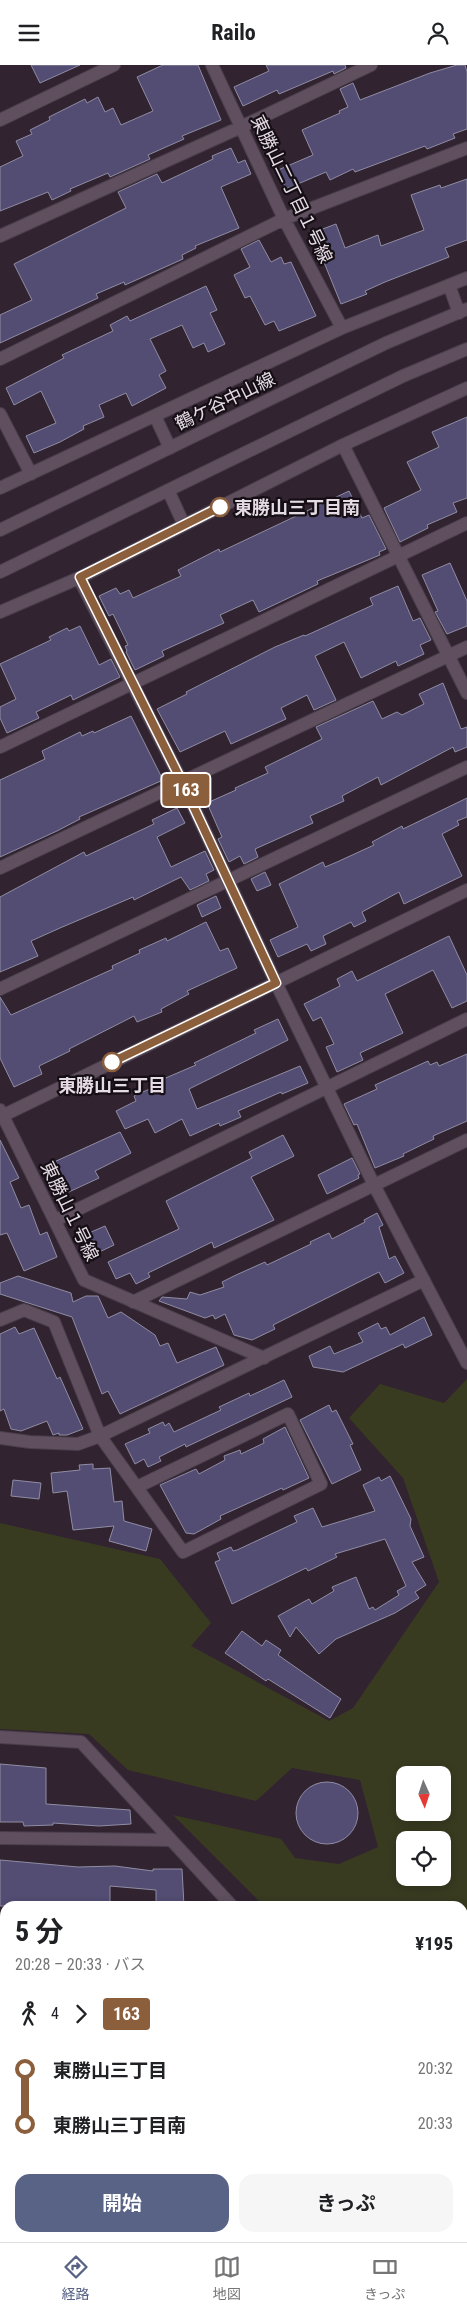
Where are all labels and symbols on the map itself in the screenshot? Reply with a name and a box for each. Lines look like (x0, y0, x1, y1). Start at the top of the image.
street label: 東勝山二丁目１号線 (247, 112, 337, 266)
street label: 鶴ケ谷中山線 (172, 368, 278, 434)
marker: 東勝山三丁目南 (210, 497, 230, 517)
place label: 東勝山三丁目南 (234, 497, 360, 518)
line badge: 163 (157, 774, 215, 806)
marker: 東勝山三丁目 (102, 1052, 122, 1072)
place label: 東勝山三丁目 (58, 1075, 166, 1096)
street label: 東勝山１号線 (37, 1158, 103, 1264)
north arrow (396, 1766, 451, 1821)

